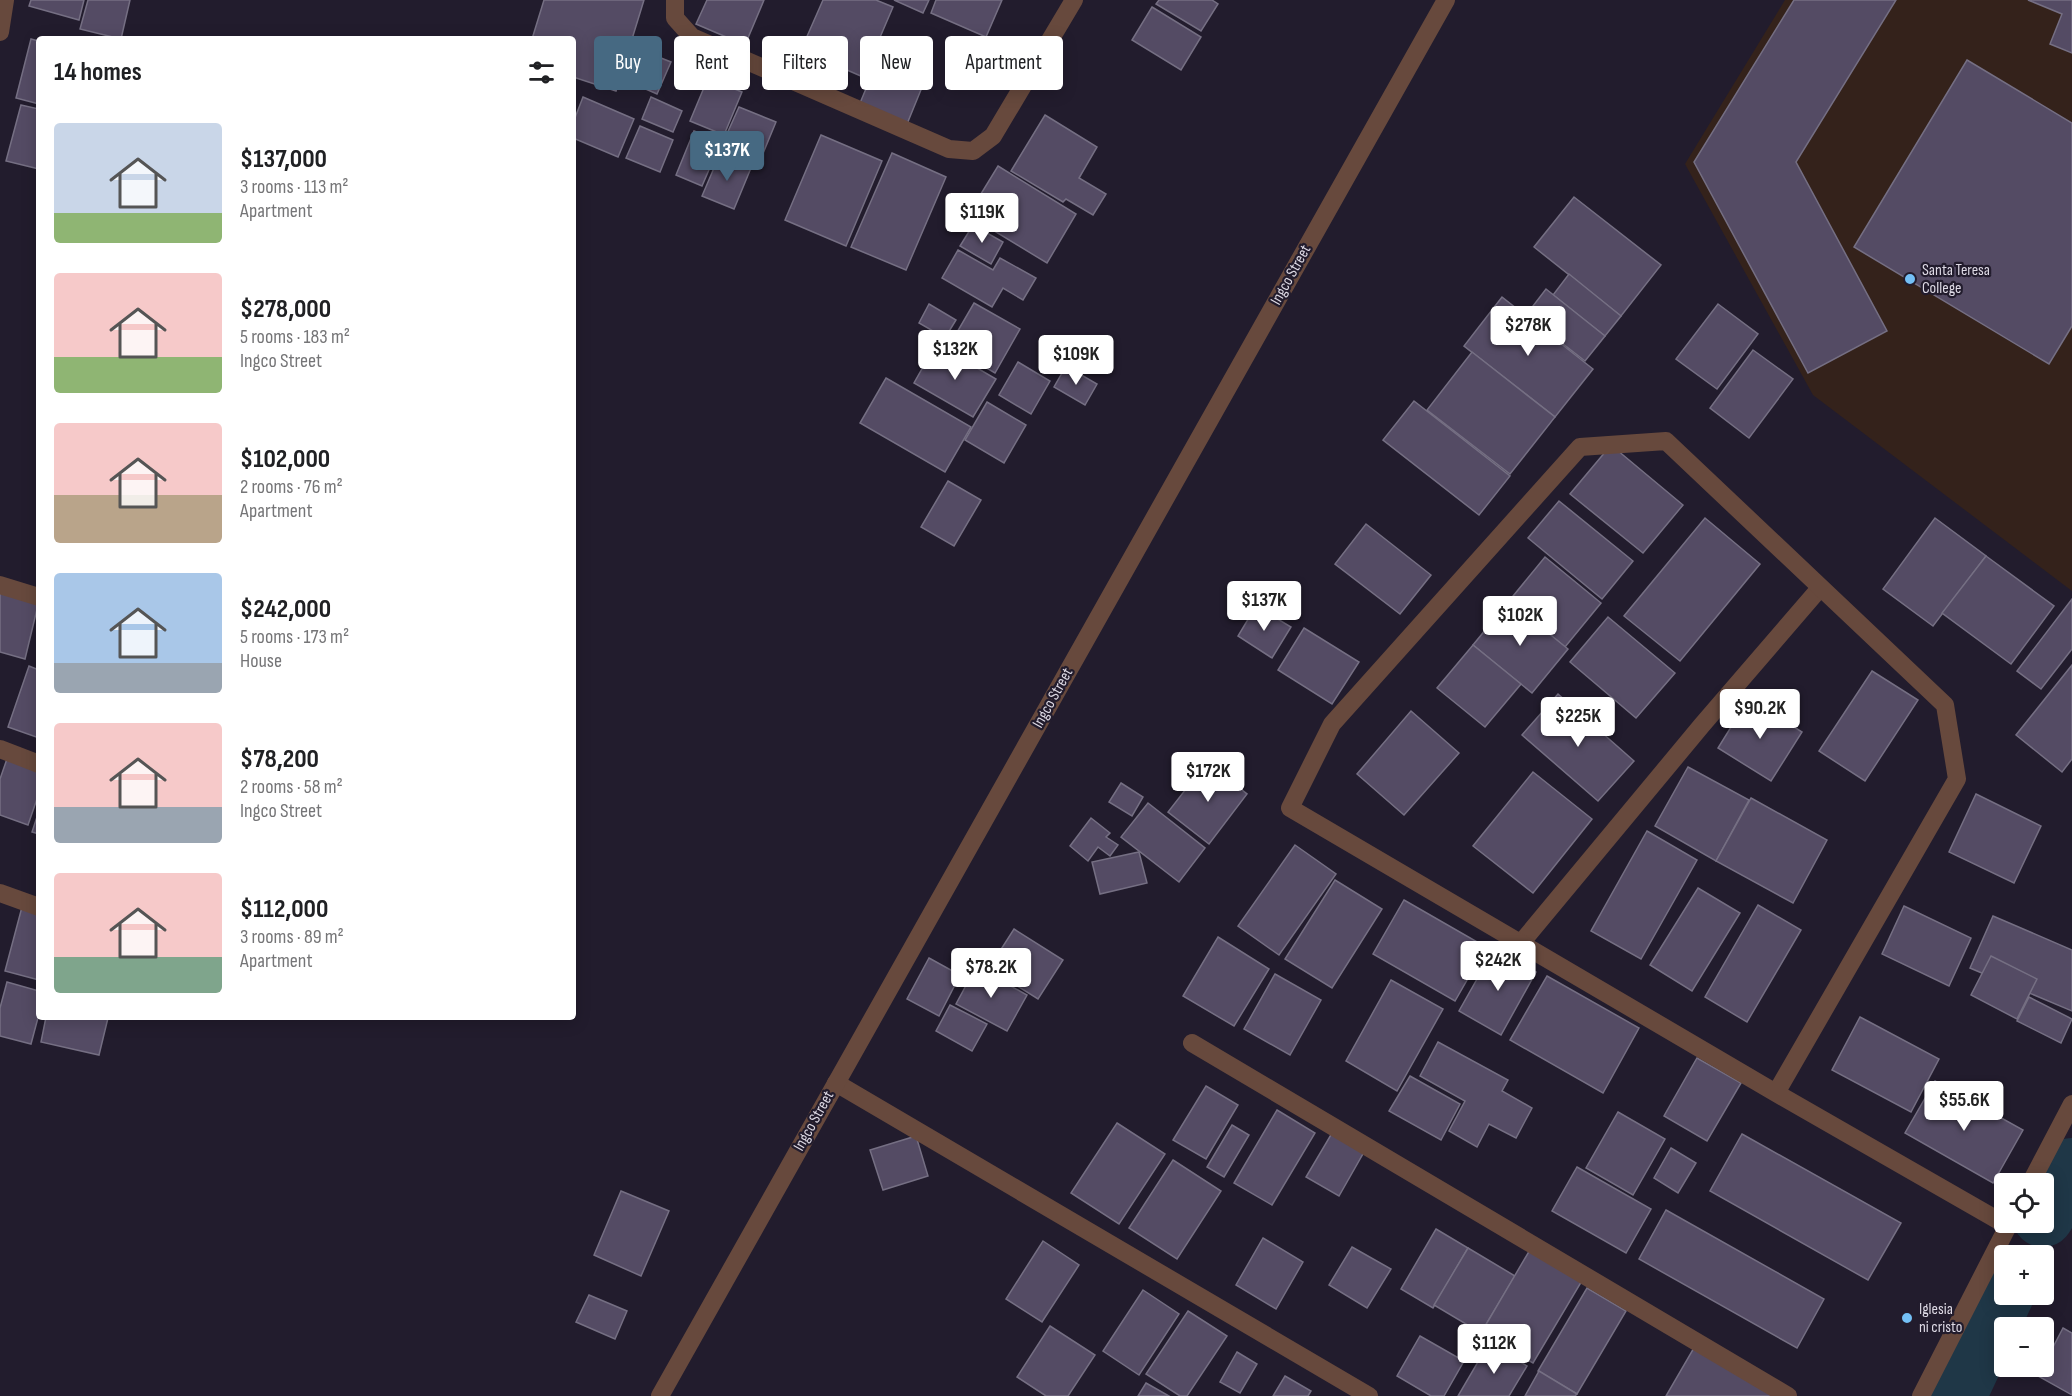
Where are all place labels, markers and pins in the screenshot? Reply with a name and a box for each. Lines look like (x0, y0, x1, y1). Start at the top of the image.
pin: $137K (685, 131, 769, 182)
pin: $119K (940, 193, 1024, 244)
place label: Santa Teresa College (1922, 261, 1990, 298)
marker: Santa Teresa College (1903, 272, 1917, 286)
pin: $278K (1486, 306, 1570, 357)
pin: $132K (913, 330, 997, 381)
pin: $109K (1034, 335, 1118, 386)
pin: $137K (1222, 581, 1306, 632)
pin: $102K (1478, 596, 1562, 647)
pin: $90.2K (1711, 689, 1809, 740)
pin: $225K (1536, 697, 1620, 748)
pin: $172K (1166, 752, 1250, 803)
pin: $242K (1456, 941, 1540, 992)
pin: $78.2K (942, 948, 1040, 999)
pin: $55.6K (1915, 1081, 2013, 1132)
place label: Iglesia ni cristo (1919, 1300, 1962, 1337)
marker: Iglesia ni cristo (1900, 1311, 1914, 1325)
pin: $112K (1452, 1324, 1536, 1375)

